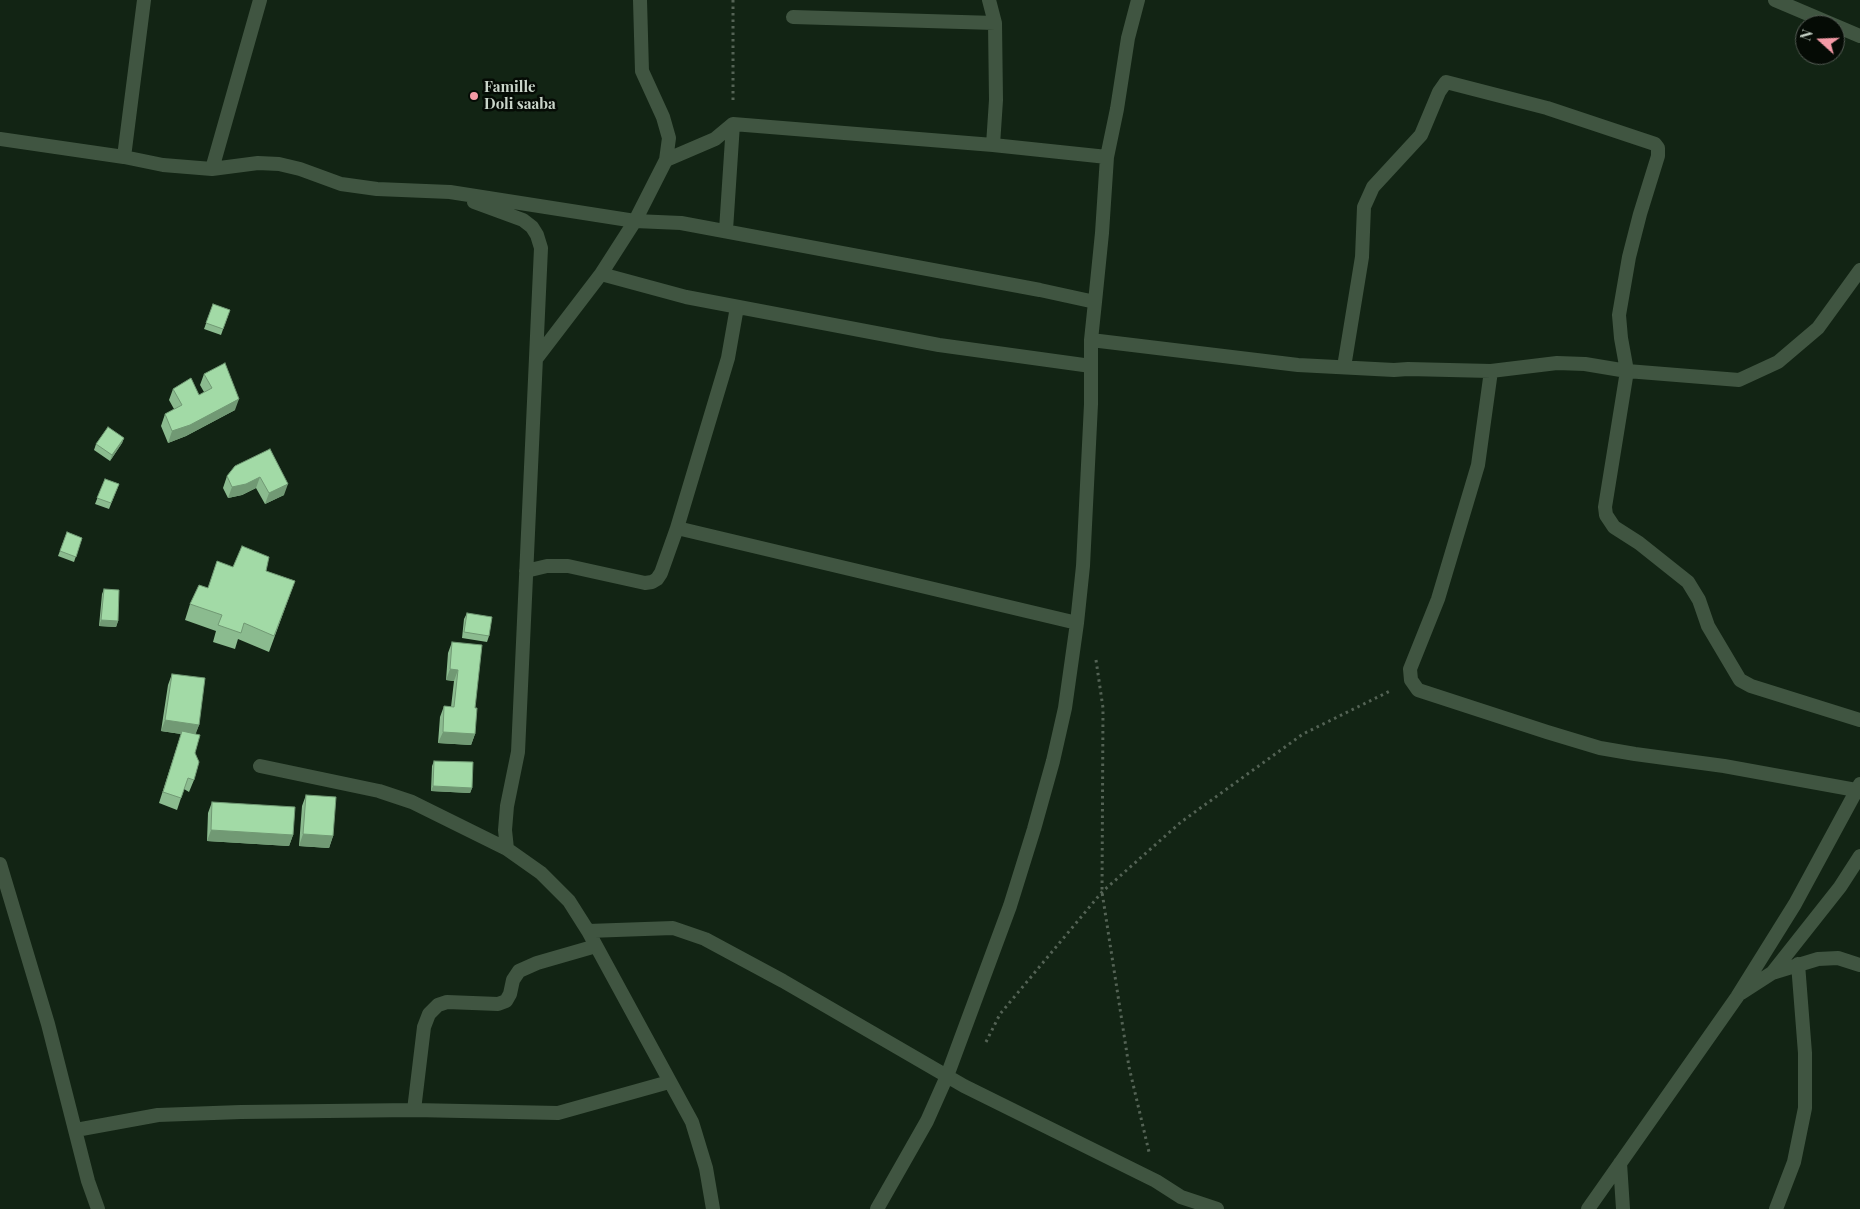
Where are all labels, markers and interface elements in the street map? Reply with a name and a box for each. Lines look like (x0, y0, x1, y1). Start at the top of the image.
north arrow (1795, 15, 1845, 65)
text: N (1796, 27, 1817, 43)
place label: Famille Doli saaba (484, 78, 556, 113)
marker: Famille Doli saaba (468, 90, 480, 102)

